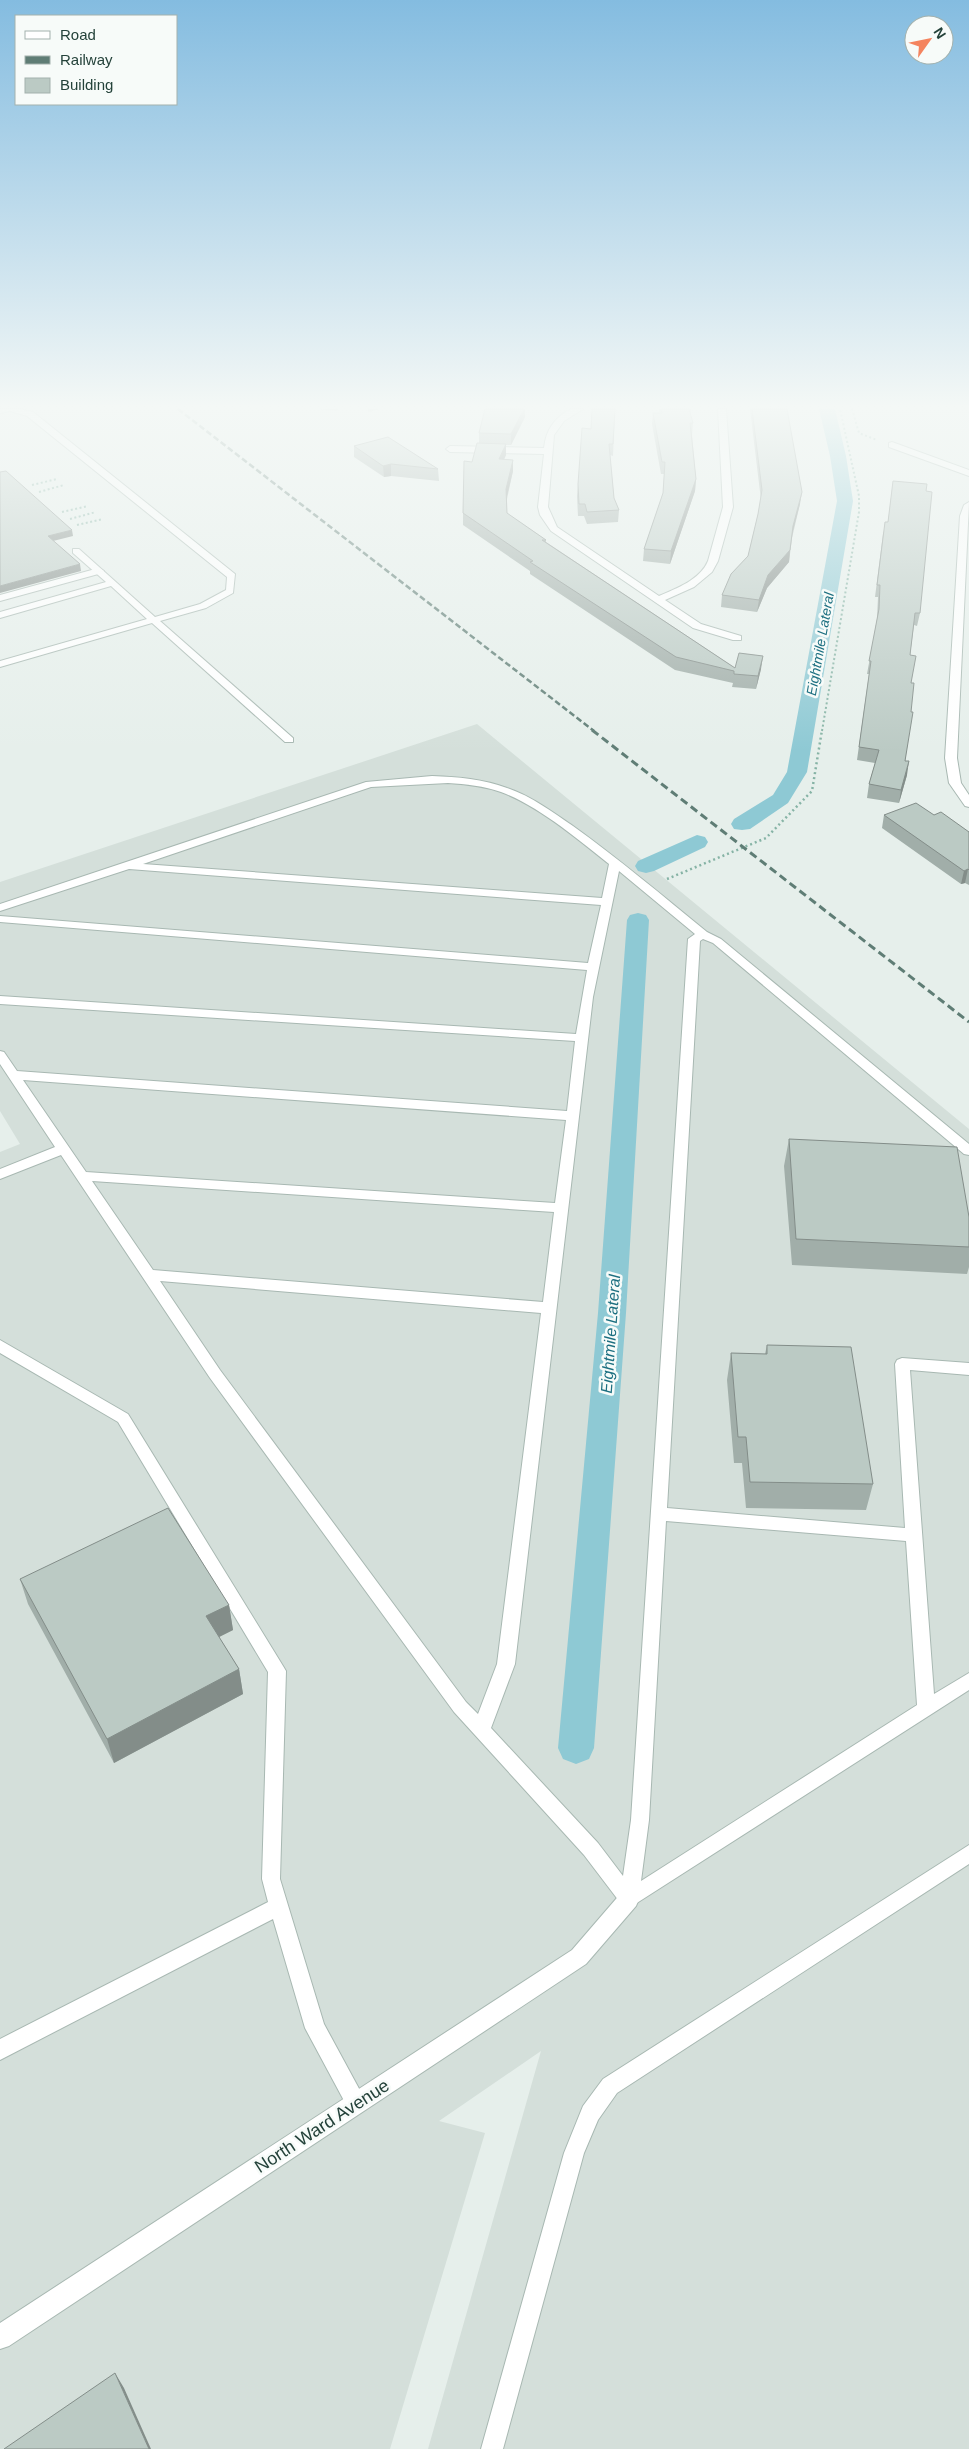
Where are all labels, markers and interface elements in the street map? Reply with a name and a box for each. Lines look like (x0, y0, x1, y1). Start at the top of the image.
legend (15, 15, 178, 105)
north arrow (904, 15, 954, 65)
text: N (930, 24, 949, 42)
text: Road (60, 26, 96, 43)
text: Railway (60, 51, 113, 68)
text: Building (60, 76, 113, 93)
water label: Eightmile Lateral (803, 590, 837, 697)
water label: Eightmile Lateral (598, 1274, 623, 1394)
street label: North Ward Avenue (251, 2075, 393, 2177)

